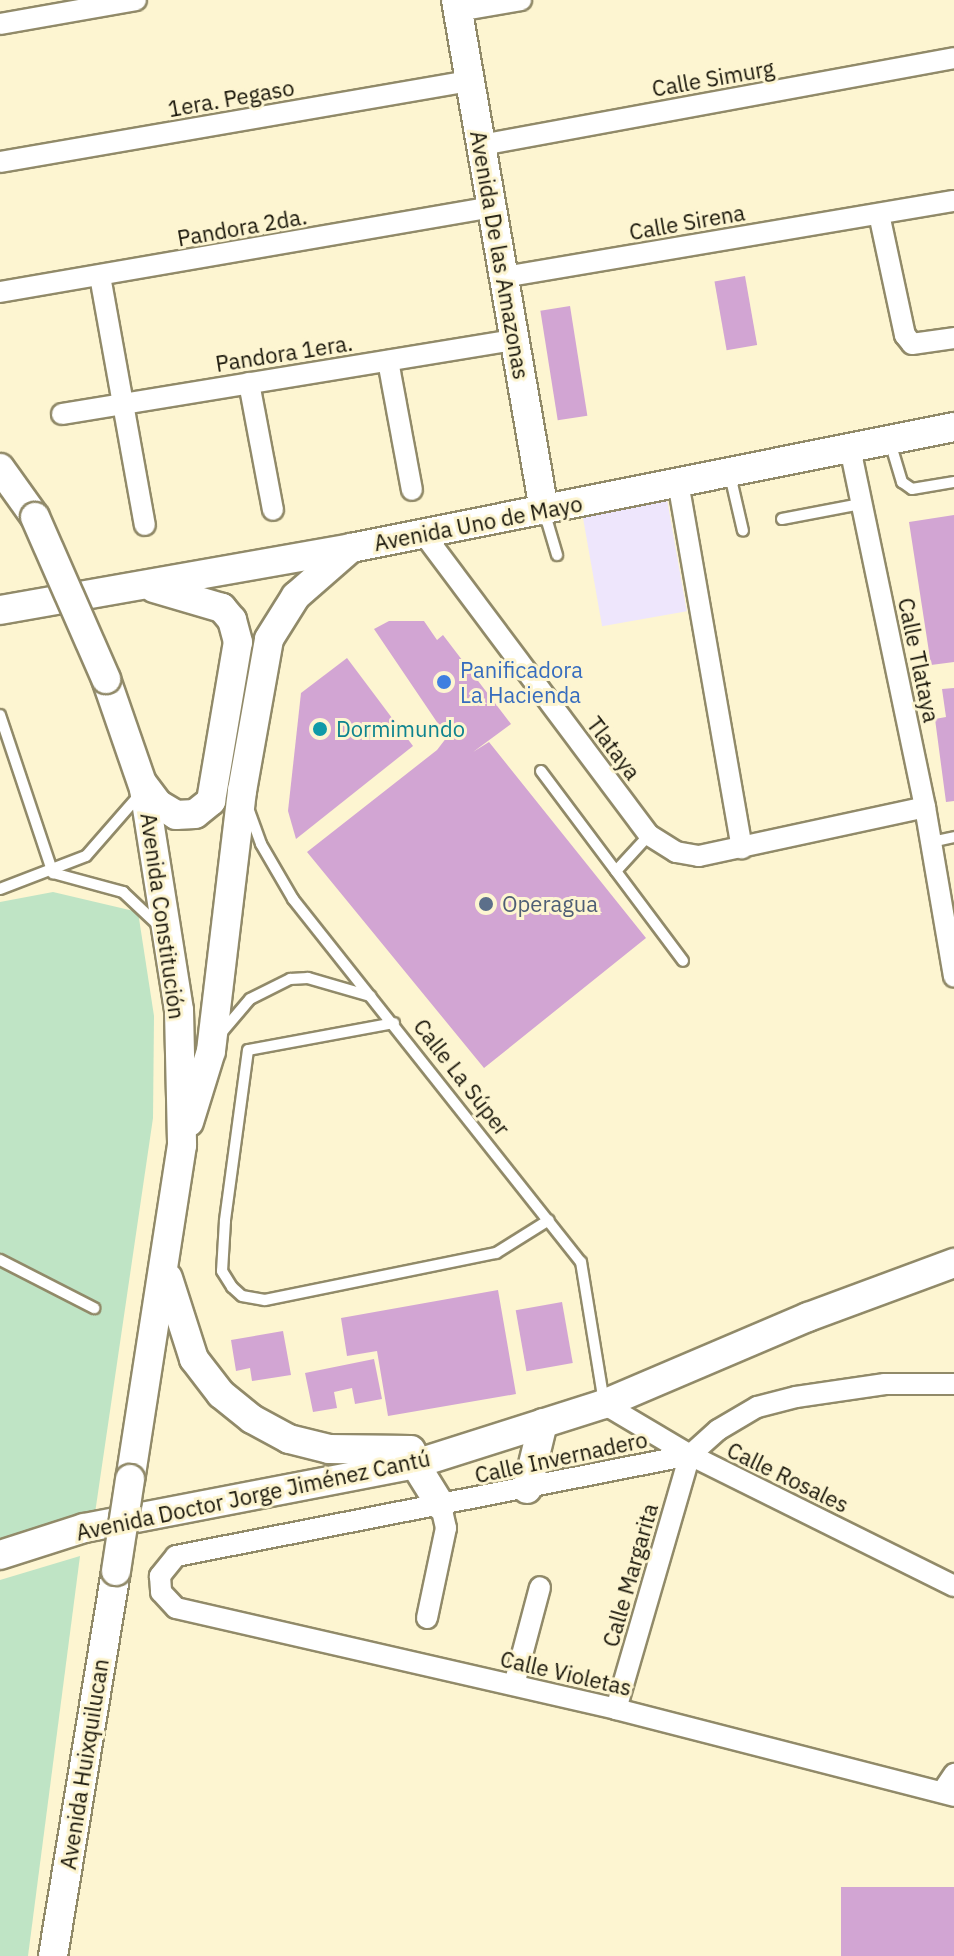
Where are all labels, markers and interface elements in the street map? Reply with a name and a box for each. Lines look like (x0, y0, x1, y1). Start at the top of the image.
street label: Calle Simurg (650, 54, 776, 102)
street label: 1era. Pegaso (166, 74, 296, 122)
street label: Avenida De las Amazonas (465, 129, 535, 381)
street label: Calle Sirena (627, 199, 747, 245)
street label: Pandora 2da. (175, 203, 309, 251)
street label: Pandora 1era. (213, 329, 355, 377)
street label: Avenida Uno de Mayo (372, 490, 584, 556)
street label: Calle Tlataya (893, 595, 945, 725)
place label: Panificadora La Hacienda (460, 656, 583, 708)
marker: Panificadora La Hacienda (435, 673, 453, 691)
street label: Tlataya (582, 711, 646, 785)
place label: Dormimundo (336, 716, 465, 742)
marker: Dormimundo (311, 720, 329, 738)
street label: Avenida Constitución (135, 811, 191, 1021)
place label: Operagua (502, 891, 598, 917)
marker: Operagua (477, 895, 495, 913)
street label: Calle La Súper (408, 1013, 516, 1141)
street label: Calle Invernadero (472, 1426, 650, 1488)
street label: Calle Rosales (723, 1436, 853, 1518)
street label: Avenida Doctor Jorge Jiménez Cantú (74, 1445, 432, 1545)
street label: Calle Margarita (597, 1500, 663, 1650)
street label: Calle Violetas (498, 1645, 634, 1701)
street label: Avenida Huixquilucan (54, 1657, 114, 1871)

